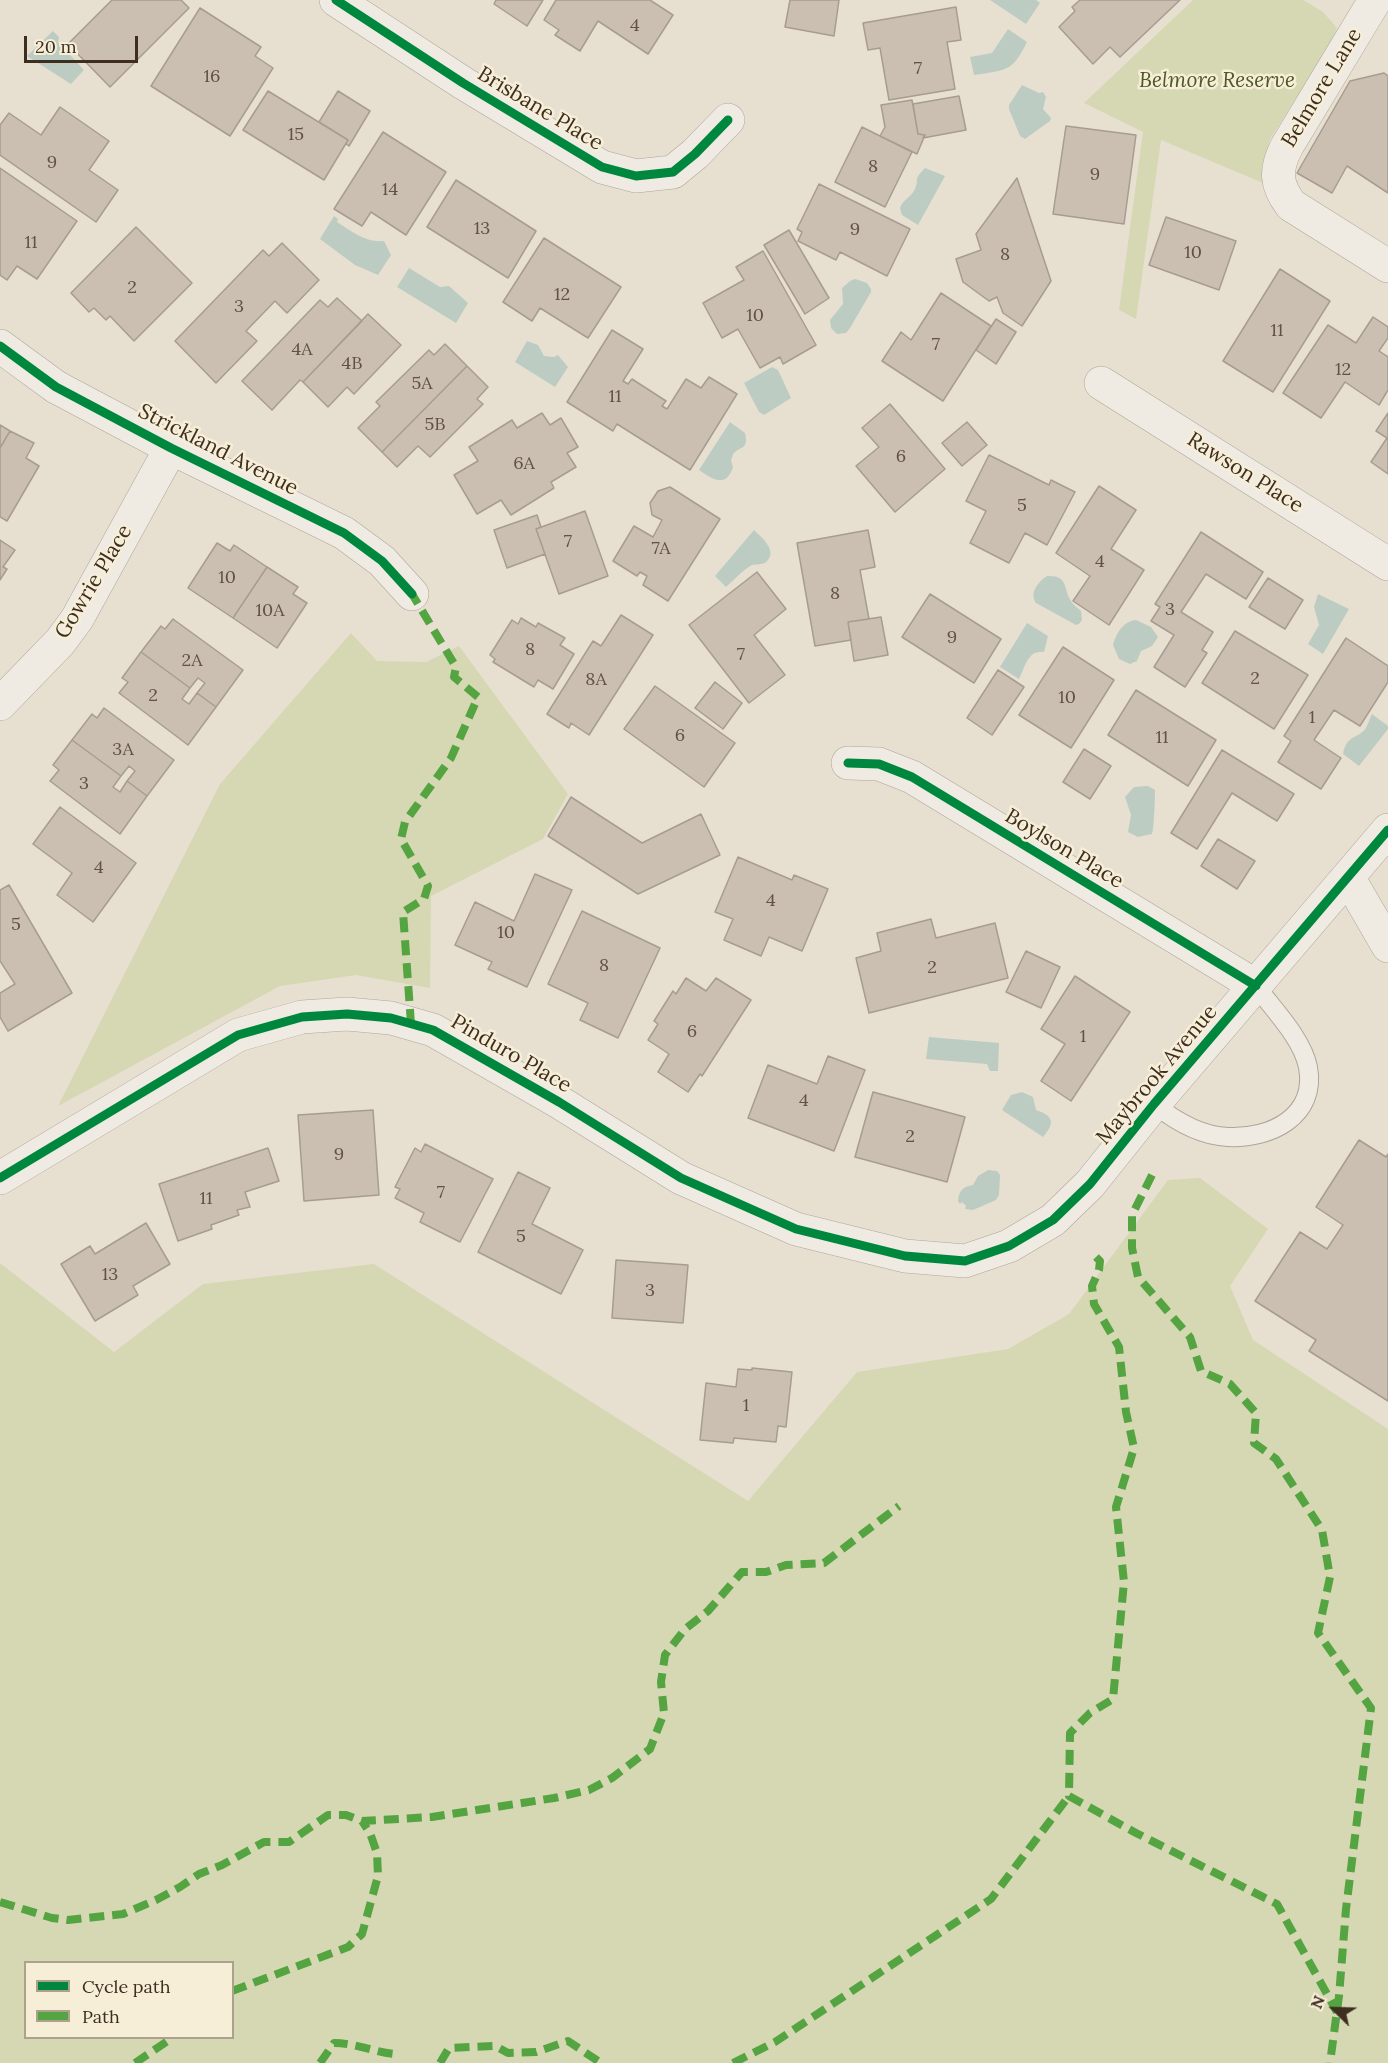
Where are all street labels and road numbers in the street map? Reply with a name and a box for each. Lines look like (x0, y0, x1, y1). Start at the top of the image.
street label: Belmore Lane (1277, 24, 1367, 152)
street label: Brisbane Place (473, 62, 607, 156)
street label: Strickland Avenue (134, 399, 302, 501)
street label: Rawson Place (1182, 427, 1308, 519)
street label: Gowrie Place (50, 520, 138, 644)
street label: Boylson Place (1000, 804, 1128, 894)
street label: Maybrook Avenue (1091, 1000, 1223, 1150)
street label: Pinduro Place (446, 1009, 576, 1099)

